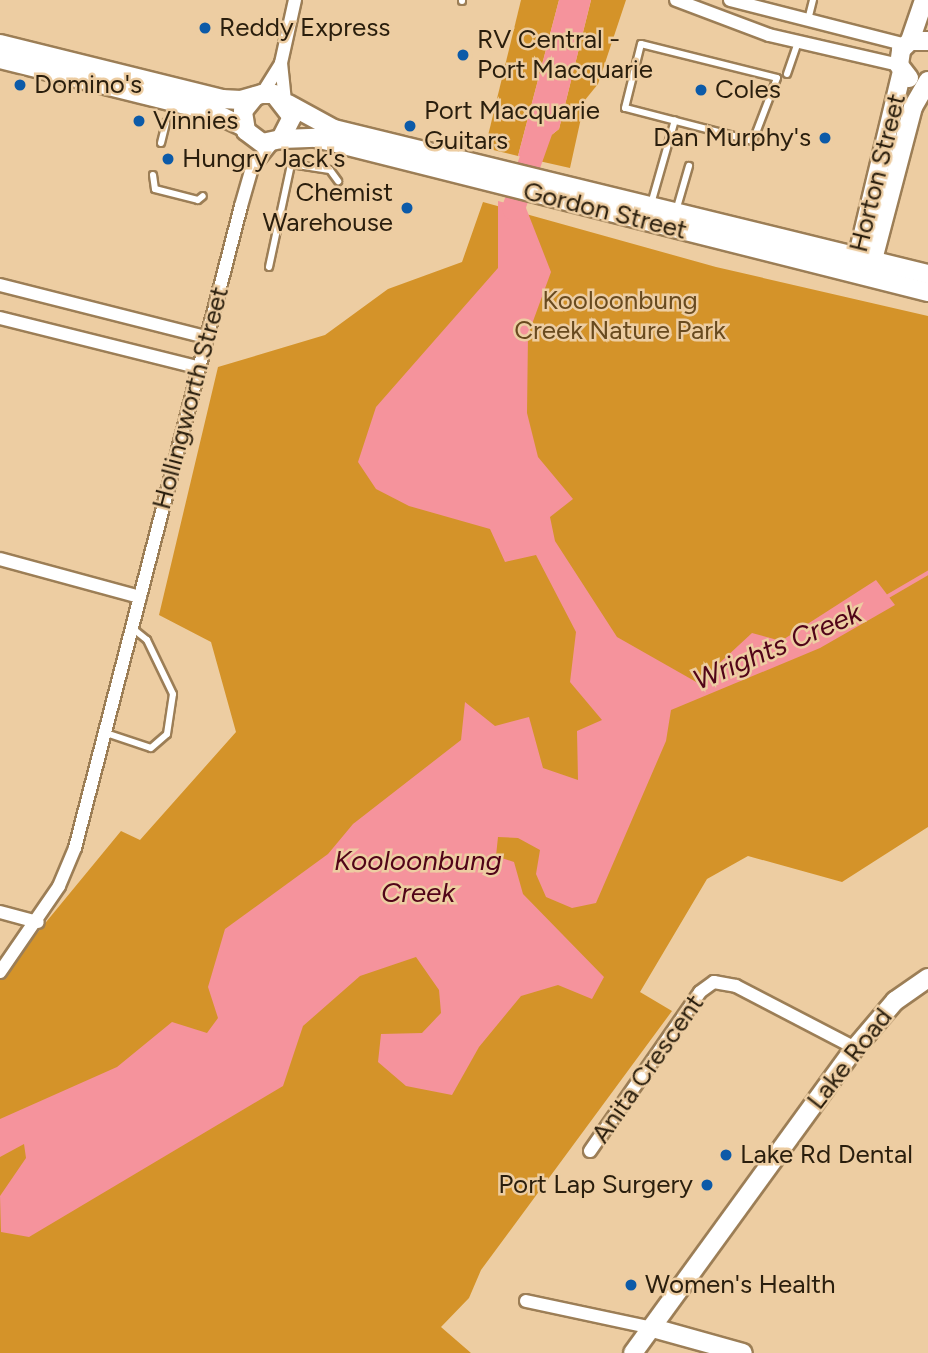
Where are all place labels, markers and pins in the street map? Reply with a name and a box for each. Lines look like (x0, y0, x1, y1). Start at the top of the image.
place label: Reddy Express (219, 12, 390, 44)
marker: Reddy Express (197, 20, 213, 36)
place label: RV Central - Port Macquarie (477, 24, 653, 86)
marker: RV Central - Port Macquarie (455, 47, 471, 63)
place label: Domino's (34, 69, 142, 101)
place label: Coles (715, 74, 781, 106)
marker: Domino's (12, 77, 28, 93)
marker: Coles (693, 82, 709, 98)
place label: Port Macquarie Guitars (424, 95, 600, 156)
place label: Vinnies (153, 105, 238, 137)
marker: Vinnies (131, 113, 147, 129)
marker: Port Macquarie Guitars (402, 118, 418, 134)
place label: Dan Murphy's (653, 122, 811, 154)
marker: Dan Murphy's (817, 130, 833, 146)
place label: Hungry Jack's (182, 143, 345, 175)
marker: Hungry Jack's (160, 151, 176, 167)
place label: Chemist Warehouse (262, 177, 393, 238)
marker: Chemist Warehouse (399, 200, 415, 216)
place label: Lake Rd Dental (740, 1139, 913, 1171)
marker: Lake Rd Dental (718, 1147, 734, 1163)
place label: Port Lap Surgery (498, 1169, 693, 1201)
marker: Port Lap Surgery (699, 1177, 715, 1193)
place label: Women's Health (645, 1269, 836, 1301)
marker: Women's Health (623, 1277, 639, 1293)

